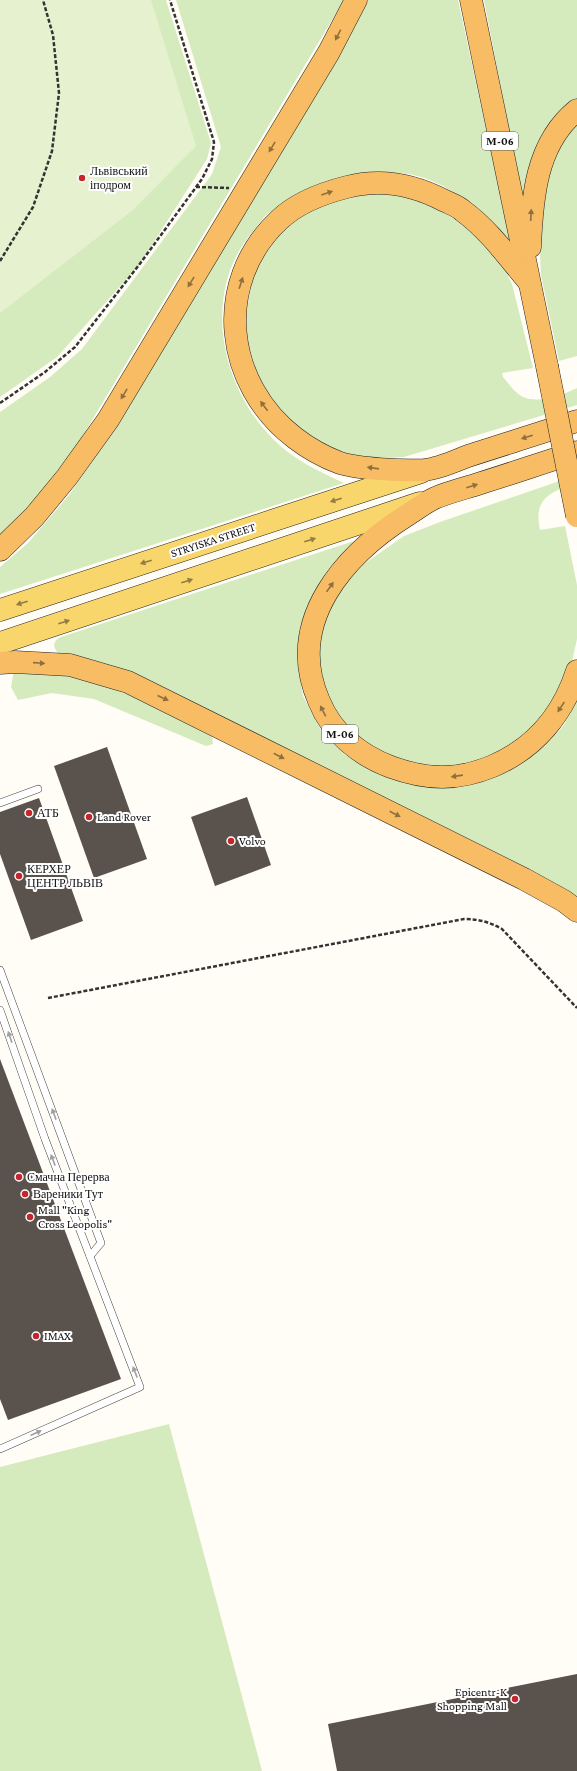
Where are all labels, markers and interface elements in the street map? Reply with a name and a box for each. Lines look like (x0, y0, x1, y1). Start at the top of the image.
one-way arrow (335, 29, 341, 41)
road number: М-06 (482, 132, 518, 150)
one-way arrow (269, 141, 276, 153)
place label: Львівський іподром (90, 164, 148, 192)
marker: Львівський іподром (77, 173, 87, 183)
one-way arrow (321, 190, 333, 196)
one-way arrow (528, 209, 535, 221)
one-way arrow (187, 277, 195, 287)
one-way arrow (238, 277, 244, 289)
one-way arrow (120, 389, 128, 399)
one-way arrow (260, 401, 268, 411)
one-way arrow (520, 434, 532, 440)
one-way arrow (367, 465, 379, 471)
one-way arrow (466, 483, 478, 489)
one-way arrow (329, 497, 341, 503)
street label: STRYISKA STREET (169, 520, 257, 560)
one-way arrow (305, 536, 317, 542)
one-way arrow (139, 559, 151, 565)
one-way arrow (181, 578, 193, 584)
one-way arrow (326, 582, 334, 593)
one-way arrow (16, 600, 28, 606)
one-way arrow (58, 619, 70, 625)
one-way arrow (33, 660, 45, 667)
one-way arrow (157, 695, 169, 701)
one-way arrow (557, 701, 565, 712)
one-way arrow (320, 705, 326, 716)
road number: М-06 (322, 725, 358, 743)
one-way arrow (273, 753, 285, 760)
one-way arrow (451, 773, 463, 779)
place label: АТБ (37, 806, 59, 820)
marker: АТБ (24, 808, 34, 818)
place label: Land Rover (97, 810, 152, 824)
one-way arrow (390, 811, 401, 818)
marker: Land Rover (84, 812, 94, 822)
place label: Volvo (239, 834, 266, 848)
marker: Volvo (226, 836, 236, 846)
place label: КЕРХЕР ЦЕНТР ЛЬВІВ (27, 862, 103, 890)
marker: КЕРХЕР ЦЕНТР ЛЬВІВ (14, 871, 24, 881)
one-way arrow (6, 1031, 12, 1043)
one-way arrow (51, 1108, 57, 1120)
one-way arrow (50, 1153, 56, 1165)
place label: Смачна Перерва (27, 1170, 110, 1184)
marker: Смачна Перерва (14, 1172, 24, 1182)
place label: Вареники Тут (33, 1187, 104, 1201)
marker: Вареники Тут (20, 1189, 30, 1199)
place label: Mall "King Cross Leopolis" (38, 1203, 112, 1231)
marker: Mall "King Cross Leopolis" (25, 1212, 35, 1222)
place label: IMAX (44, 1329, 71, 1343)
marker: IMAX (31, 1331, 41, 1341)
one-way arrow (131, 1366, 137, 1378)
one-way arrow (30, 1430, 41, 1436)
place label: Epicentr-K Shopping Mall (437, 1685, 507, 1713)
marker: Epicentr-K Shopping Mall (510, 1694, 520, 1704)

